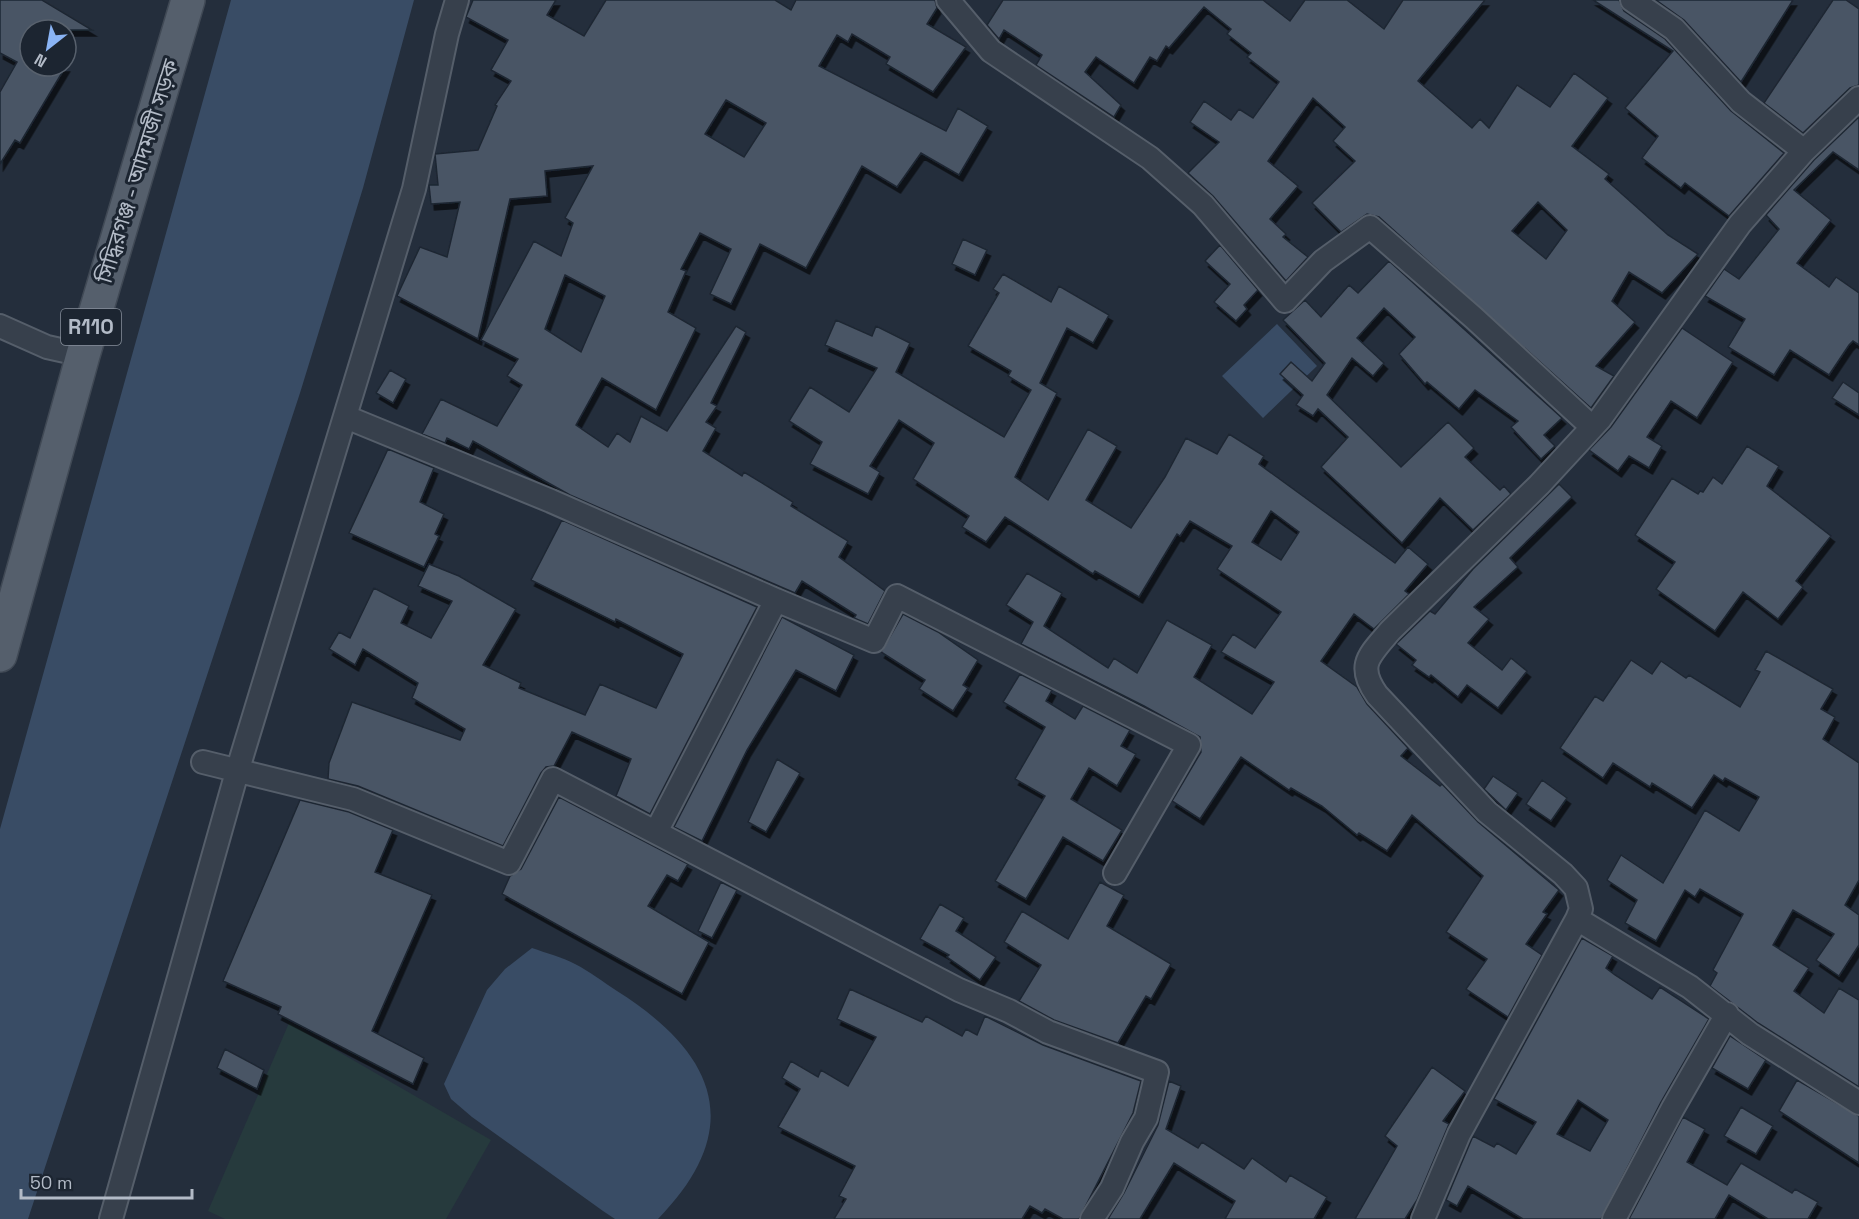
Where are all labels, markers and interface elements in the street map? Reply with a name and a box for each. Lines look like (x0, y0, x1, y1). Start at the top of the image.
north arrow (18, 18, 78, 78)
text: N (31, 49, 51, 72)
street label: সিদ্ধিরগঞ্জ - আদমজী সড়ক (89, 56, 184, 287)
road number: R110 (61, 309, 121, 345)
scale bar (21, 1162, 192, 1200)
text: 50 m (30, 1171, 72, 1194)

